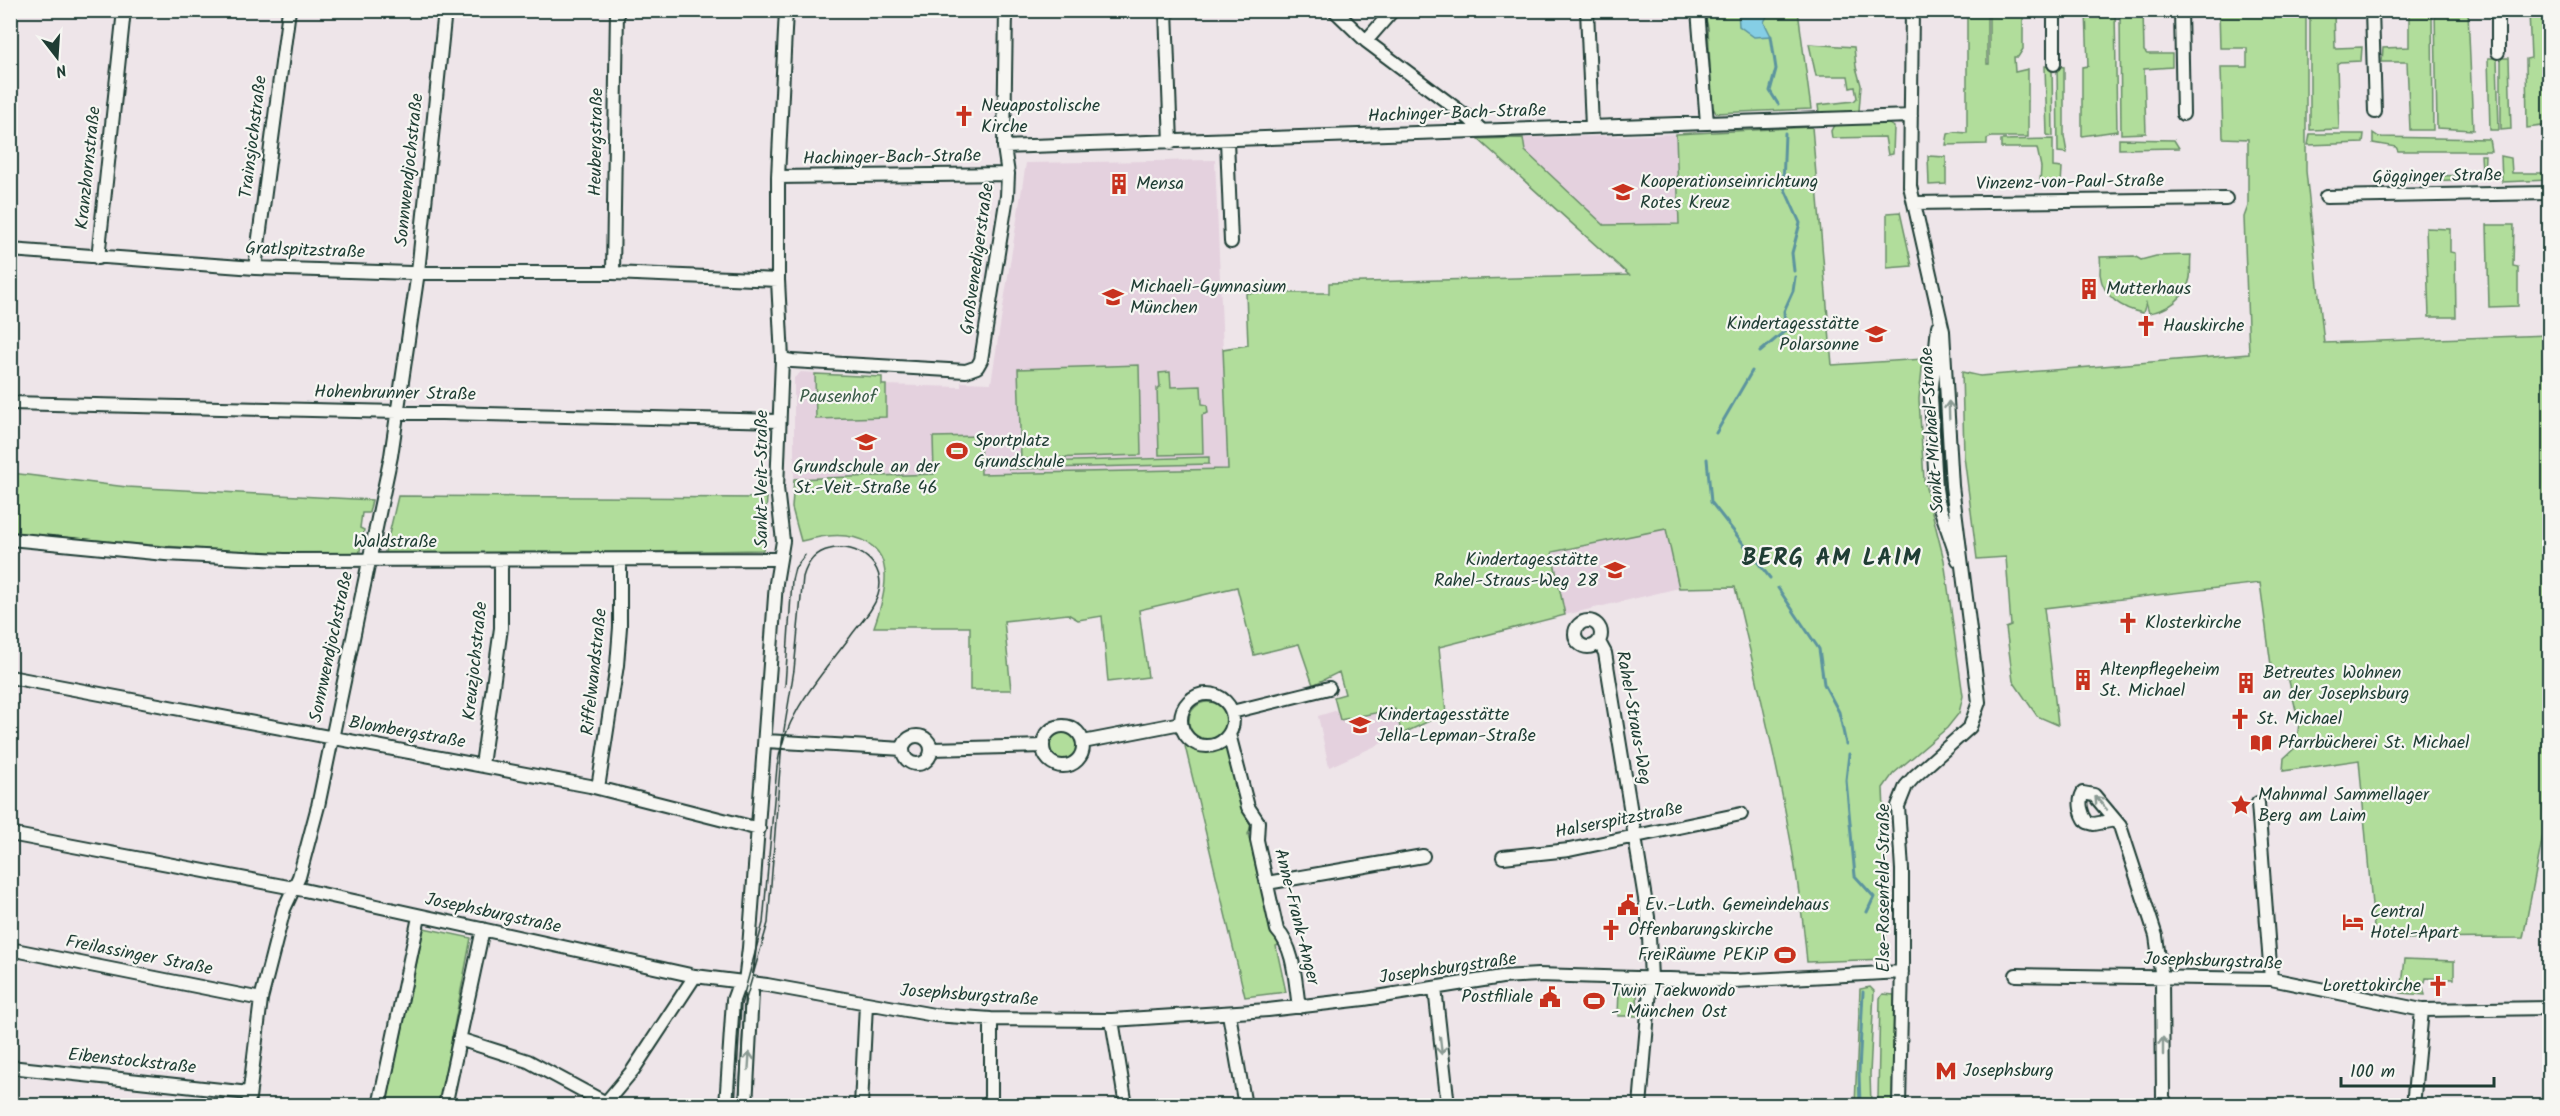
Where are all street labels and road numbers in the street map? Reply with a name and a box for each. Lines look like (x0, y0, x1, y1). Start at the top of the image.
street label: Trainsjochstraße (232, 74, 276, 200)
street label: Heubergstraße (582, 87, 612, 197)
street label: Sonnwendjochstraße (388, 92, 432, 248)
street label: Hachinger-Bach-Straße (1367, 96, 1547, 132)
street label: Kranzhornstraße (68, 105, 110, 231)
street label: Hachinger-Bach-Straße (803, 142, 981, 174)
street label: Gögginger Straße (2372, 161, 2502, 193)
street label: Vinzenz-von-Paul-Straße (1976, 167, 2164, 199)
street label: Großvenedigerstraße (953, 181, 1003, 337)
street label: Gratlspitzstraße (245, 234, 365, 268)
street label: Sankt-Michael-Straße (1913, 346, 1953, 514)
street label: Hohenbrunner Straße (314, 378, 476, 410)
street label: Sankt-Veit-Straße (748, 410, 777, 548)
street label: Waldstraße (353, 528, 437, 557)
street label: Sonnwendjochstraße (302, 569, 362, 725)
street label: Kreuzjochstraße (455, 600, 497, 722)
street label: Riffelwandstraße (574, 607, 616, 737)
street label: Rahel-Straus-Weg (1607, 649, 1659, 787)
street label: Blombergstraße (346, 708, 468, 758)
street label: Halserspitzstraße (1553, 794, 1685, 848)
street label: Else-Rosenfeld-Straße (1870, 803, 1899, 973)
street label: Anne-Frank-Anger (1265, 846, 1327, 989)
street label: Josephsburgstraße (422, 885, 564, 943)
street label: Freilassinger Straße (63, 928, 215, 984)
street label: Josephsburgstraße (1377, 945, 1519, 993)
street label: Josephsburgstraße (2143, 945, 2283, 979)
street label: Josephsburgstraße (899, 977, 1039, 1015)
street label: Eibenstockstraße (66, 1041, 198, 1083)

